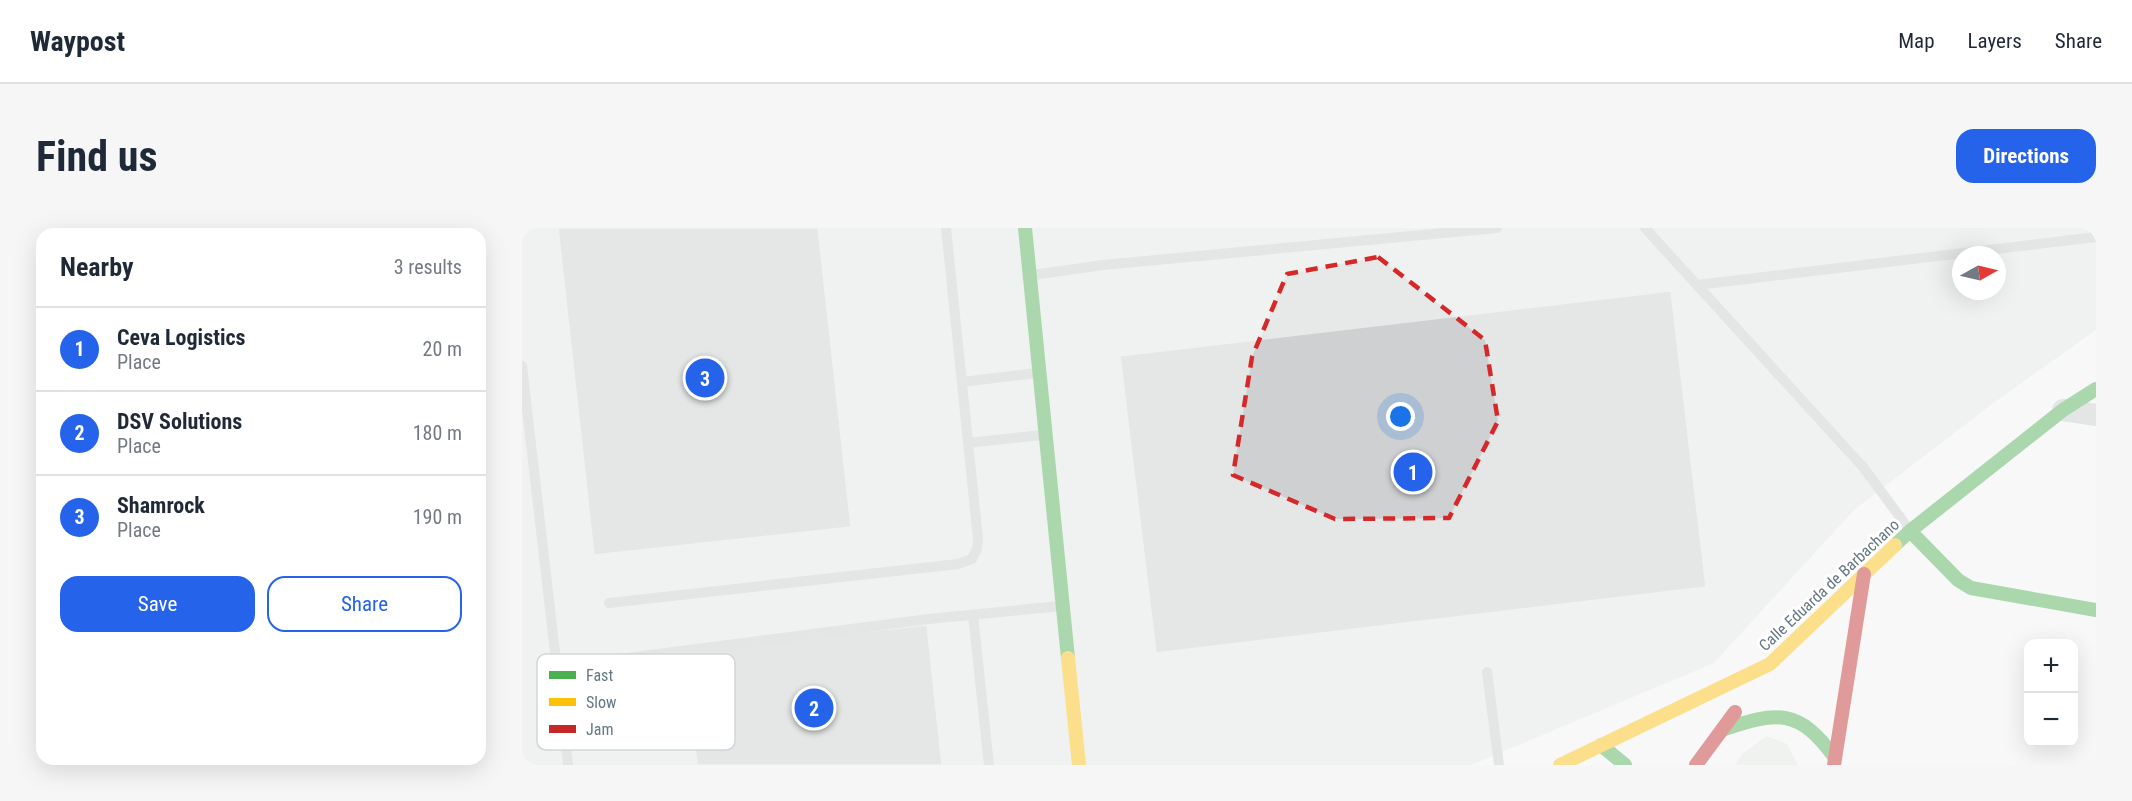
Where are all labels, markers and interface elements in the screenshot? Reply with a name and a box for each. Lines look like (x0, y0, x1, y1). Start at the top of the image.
text: Waypost (30, 25, 125, 58)
text: Map (1898, 29, 1935, 53)
text: Layers (1968, 29, 2022, 53)
text: Share (2055, 29, 2102, 53)
button: Directions (1956, 129, 2096, 183)
text: Find us (36, 132, 157, 181)
north arrow (1952, 246, 2006, 300)
text: Nearby (60, 252, 134, 282)
text: 3 results (394, 255, 462, 279)
text: Ceva Logistics (117, 325, 246, 350)
text: 1 (74, 337, 85, 361)
text: 20 m (423, 337, 462, 361)
text: Place (117, 350, 161, 374)
pin: 3 (686, 356, 724, 400)
your location (1386, 402, 1415, 431)
text: DSV Solutions (117, 409, 242, 434)
text: 2 (74, 421, 85, 445)
text: 180 m (413, 421, 462, 445)
text: Place (117, 434, 161, 458)
pin: 1 (1394, 450, 1432, 494)
text: Shamrock (117, 493, 205, 518)
text: 3 (74, 505, 85, 529)
text: 190 m (413, 505, 462, 529)
street label: Calle Eduarda de Barbachano (1755, 515, 1903, 655)
text: Place (117, 518, 161, 542)
button: Save (60, 576, 255, 632)
button: Share (267, 576, 462, 632)
map controls (2024, 639, 2078, 747)
button: + (2024, 639, 2078, 693)
legend (537, 654, 735, 750)
text: Fast (586, 666, 613, 685)
pin: 2 (794, 686, 834, 730)
text: Slow (586, 693, 616, 712)
button: − (2024, 693, 2078, 747)
text: Jam (586, 720, 613, 739)

